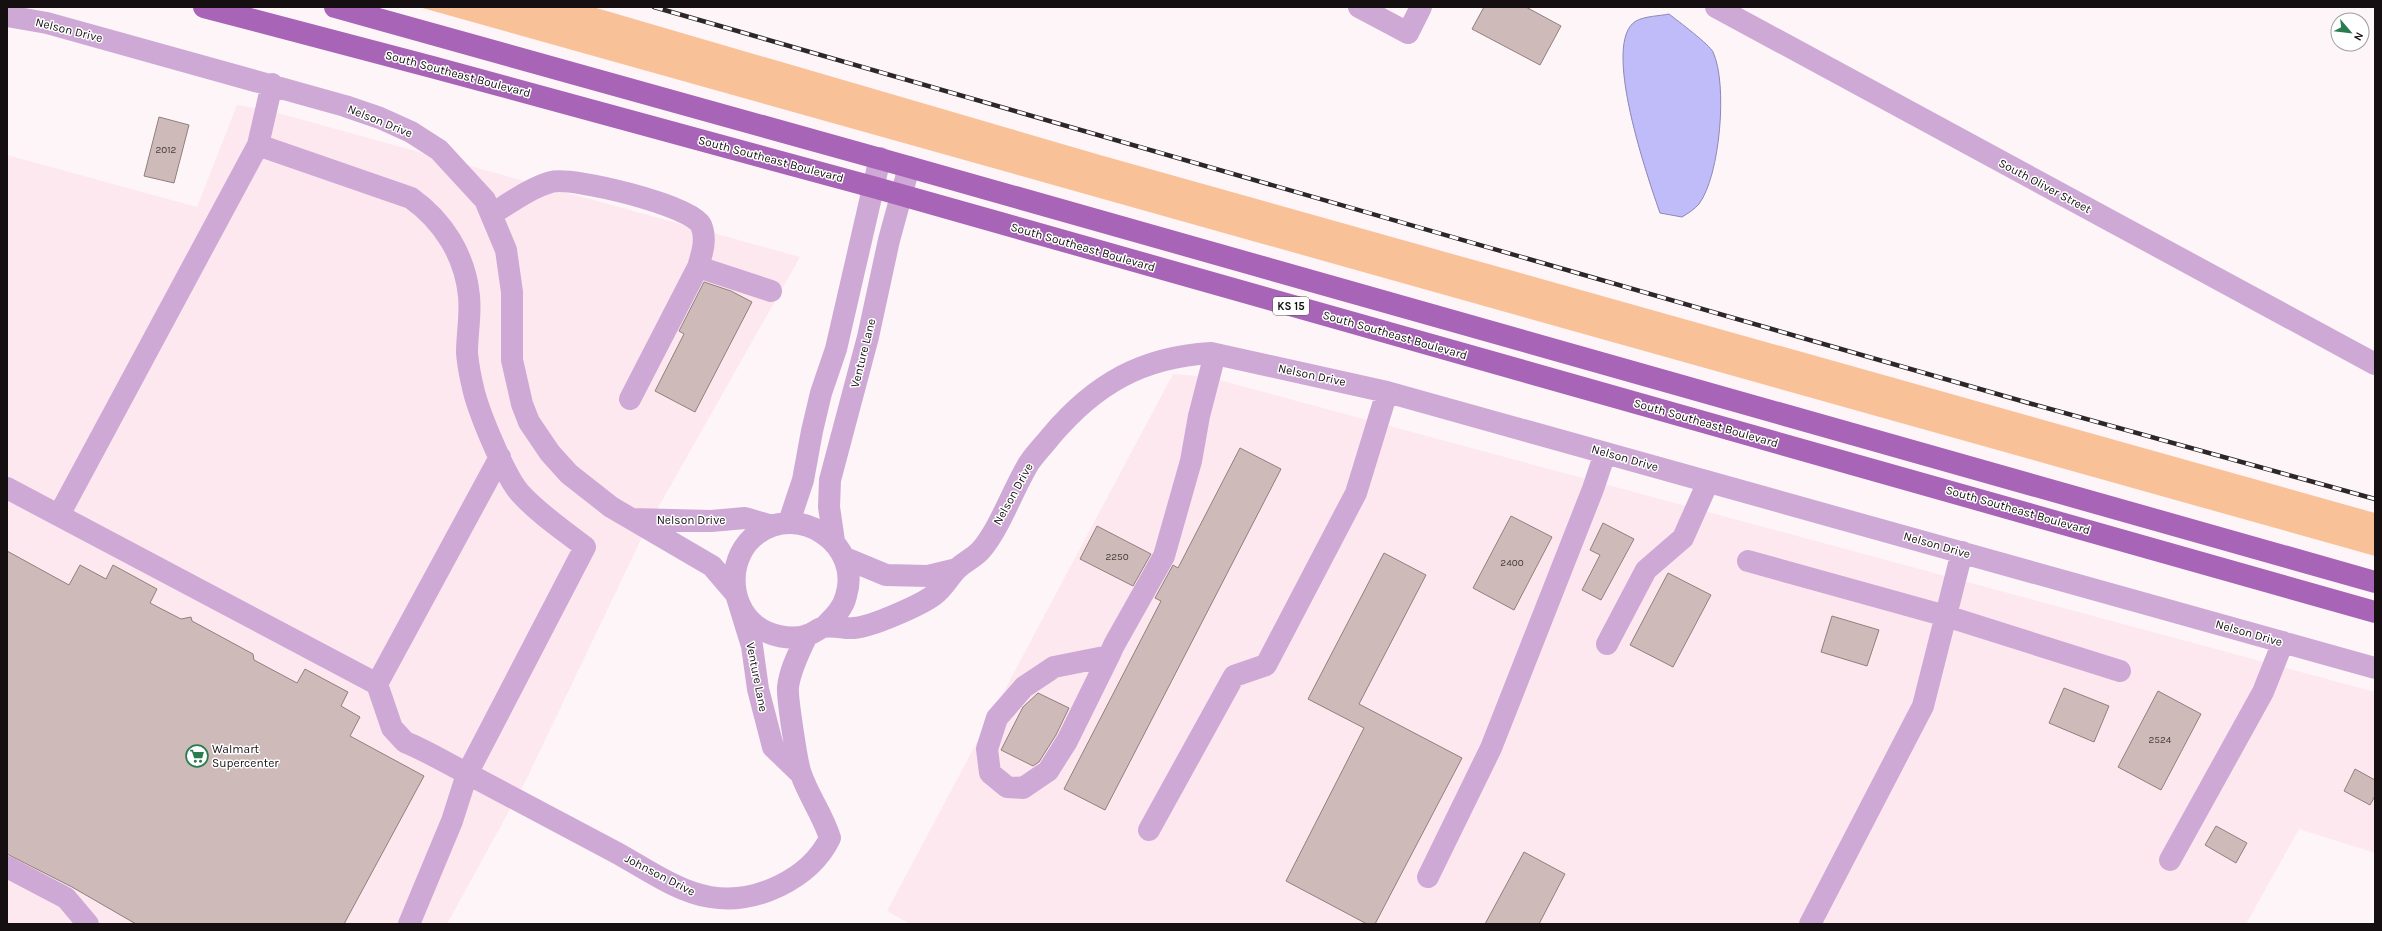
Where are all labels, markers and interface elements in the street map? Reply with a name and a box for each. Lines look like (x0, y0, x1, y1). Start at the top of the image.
north arrow (2330, 12, 2370, 52)
street label: Nelson Drive (34, 15, 104, 45)
text: N (2351, 30, 2366, 43)
street label: South Southeast Boulevard (384, 48, 532, 100)
street label: Nelson Drive (346, 102, 414, 140)
street label: South Southeast Boulevard (697, 133, 845, 185)
house number: 2012 (156, 144, 177, 156)
street label: South Oliver Street (1996, 156, 2094, 217)
street label: South Southeast Boulevard (1009, 220, 1157, 274)
road number: KS 15 (1273, 297, 1309, 315)
street label: South Southeast Boulevard (1321, 308, 1469, 362)
street label: Venture Lane (848, 317, 878, 389)
street label: Nelson Drive (1277, 361, 1347, 389)
street label: South Southeast Boulevard (1632, 396, 1780, 450)
street label: Nelson Drive (1590, 442, 1660, 474)
street label: Nelson Drive (990, 461, 1036, 527)
street label: South Southeast Boulevard (1944, 483, 2092, 537)
street label: Nelson Drive (657, 513, 725, 527)
street label: Nelson Drive (1902, 529, 1972, 561)
house number: 2250 (1105, 551, 1129, 563)
house number: 2400 (1500, 557, 1524, 569)
street label: Nelson Drive (2214, 617, 2284, 649)
street label: Venture Lane (743, 641, 771, 713)
house number: 2524 (2149, 734, 2172, 746)
place label: Walmart Supercenter (212, 742, 279, 770)
supermarket icon: Walmart Supercenter (184, 743, 210, 769)
street label: Johnson Drive (623, 851, 697, 899)

